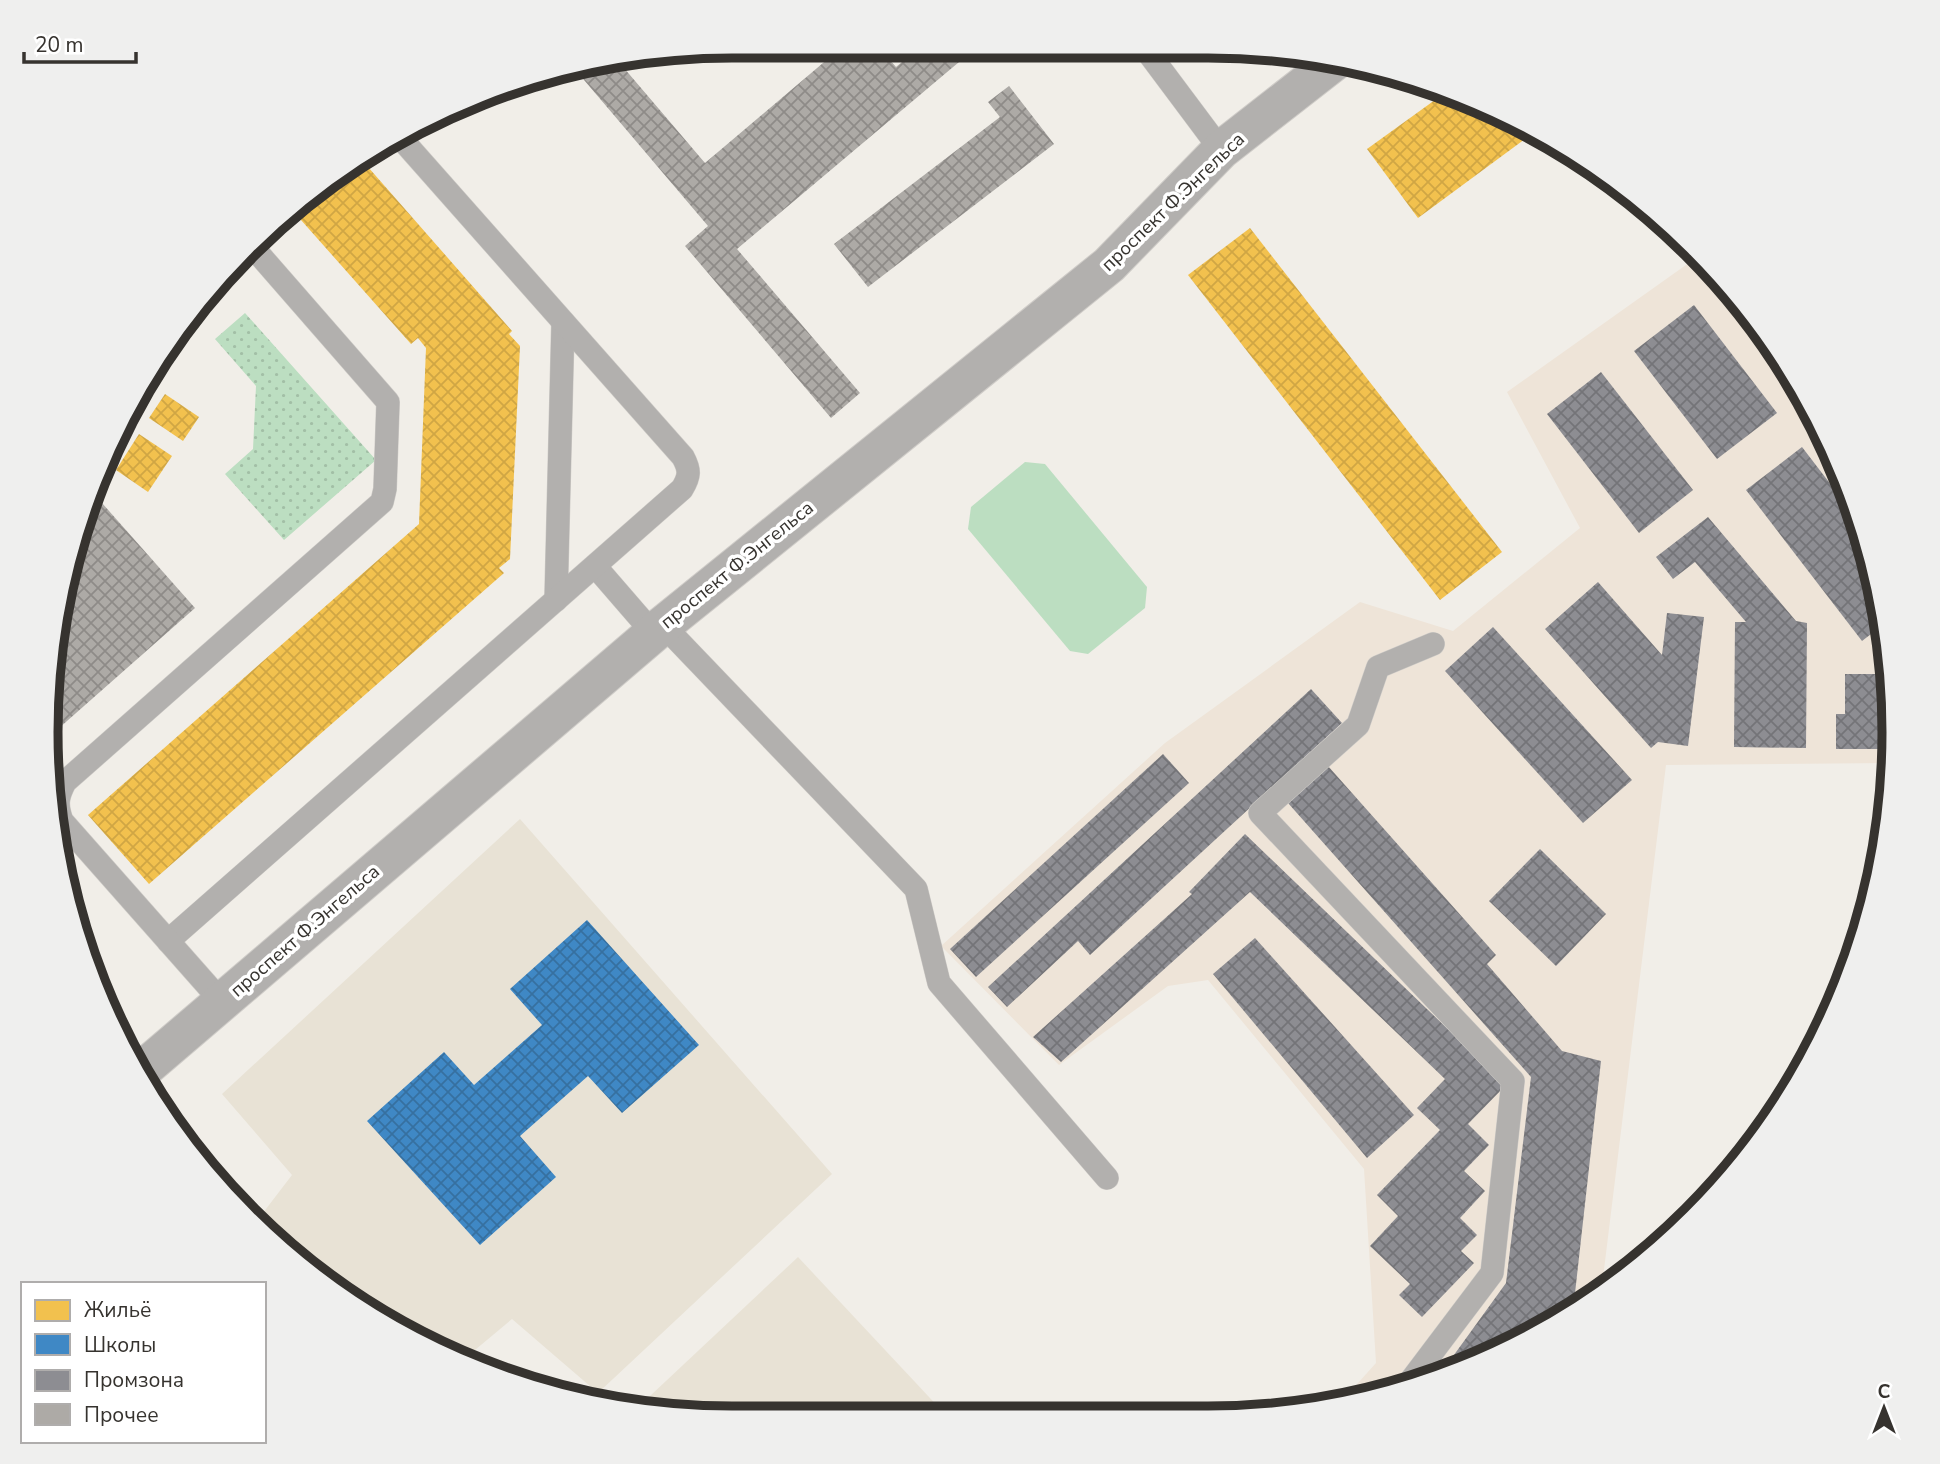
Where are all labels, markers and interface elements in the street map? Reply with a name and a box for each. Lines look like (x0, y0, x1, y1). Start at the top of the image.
scale bar (24, 21, 136, 65)
text: 20 m (35, 31, 84, 59)
street label: проспект Ф.Энгельса (1096, 127, 1250, 277)
street label: проспект Ф.Энгельса (655, 495, 819, 635)
street label: проспект Ф.Энгельса (225, 859, 385, 1003)
legend (21, 1282, 266, 1443)
text: Жильё (84, 1296, 151, 1324)
text: Школы (84, 1331, 156, 1359)
text: Промзона (84, 1366, 184, 1394)
north arrow (1849, 1373, 1919, 1443)
text: С (1878, 1379, 1891, 1405)
text: Прочее (84, 1401, 159, 1429)

